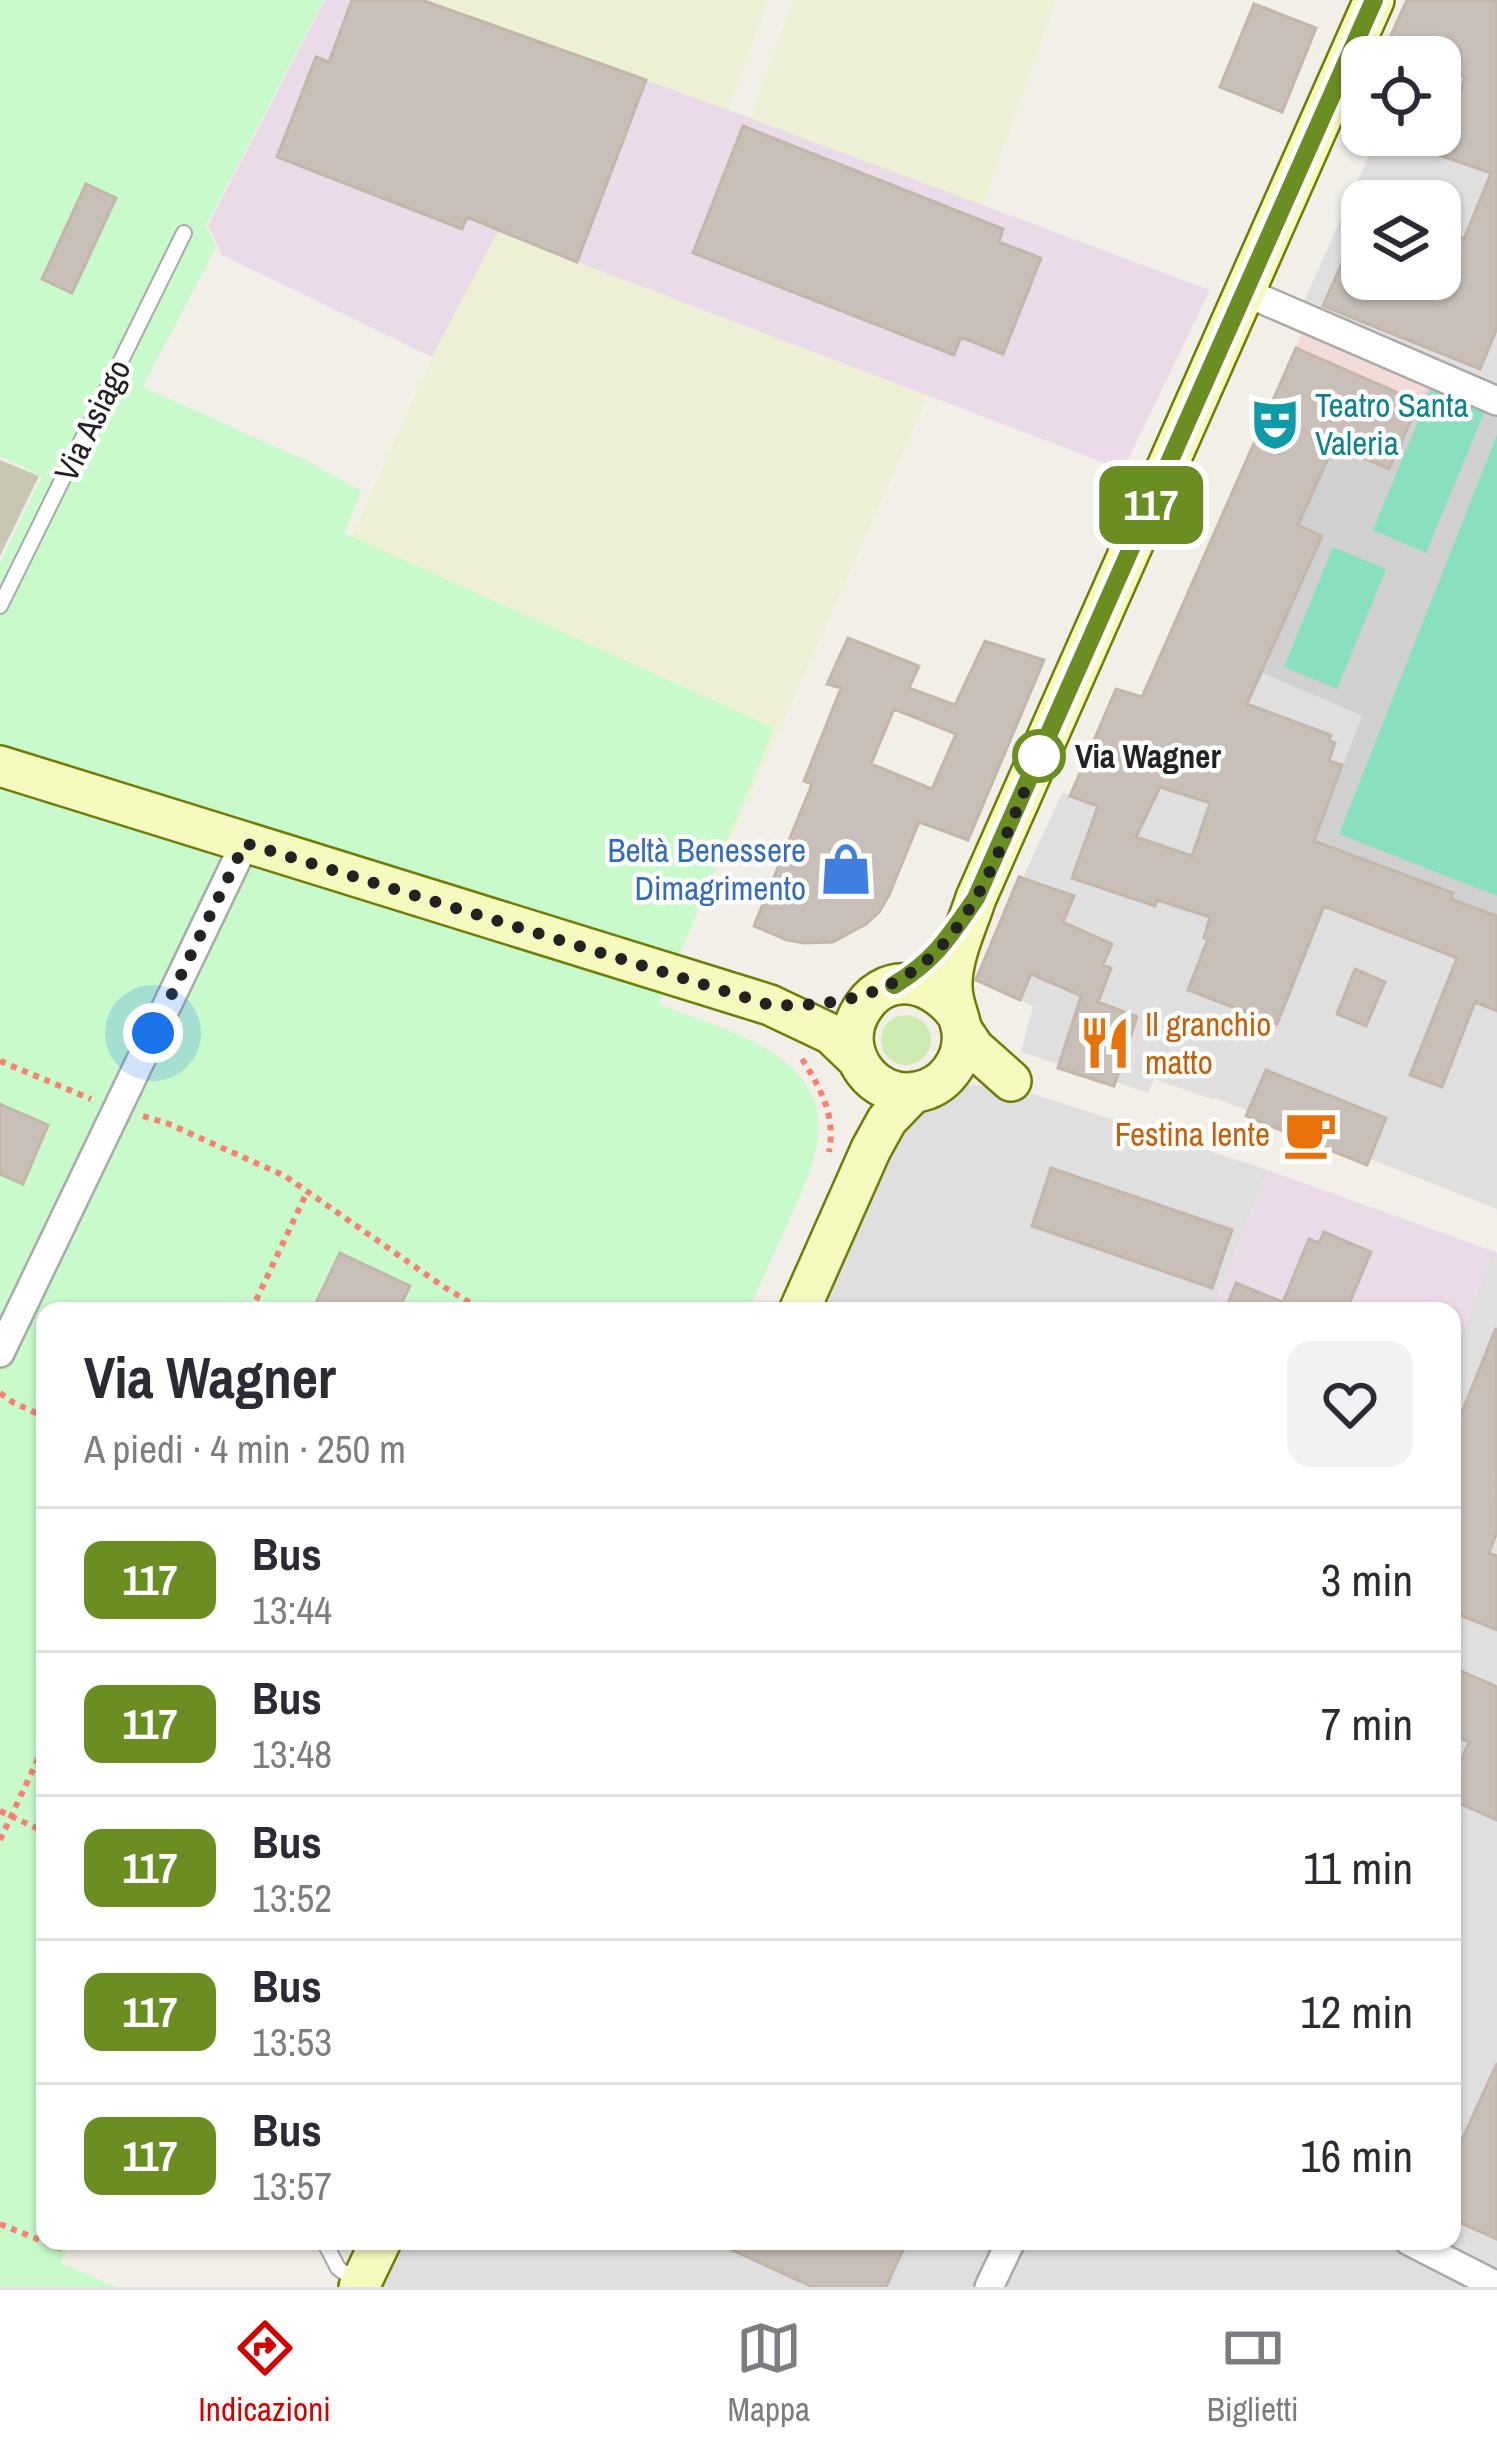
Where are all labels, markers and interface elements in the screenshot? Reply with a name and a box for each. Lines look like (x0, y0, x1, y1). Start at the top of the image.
map controls (1341, 36, 1461, 300)
button: locate (1341, 36, 1461, 156)
button: layers (1341, 180, 1461, 300)
street label: Via Asiago (44, 352, 140, 488)
place label: Teatro Santa Valeria (1315, 383, 1468, 465)
theatre icon: Teatro Santa Valeria (1246, 395, 1304, 453)
line badge: 117 (1082, 466, 1220, 544)
text: 117 (1123, 477, 1179, 533)
marker: Via Wagner (1014, 731, 1064, 781)
place label: Via Wagner (1075, 734, 1221, 778)
place label: Beltà Benessere Dimagrimento (607, 828, 806, 910)
shop icon: Beltà Benessere Dimagrimento (817, 840, 875, 898)
place label: Il granchio matto (1145, 1002, 1271, 1084)
your location (123, 1003, 183, 1063)
restaurant icon: Il granchio matto (1076, 1014, 1134, 1072)
cafe icon: Festina lente (1281, 1105, 1339, 1163)
place label: Festina lente (1115, 1112, 1270, 1156)
text: Via Wagner (84, 1339, 336, 1416)
button: heart (1287, 1341, 1413, 1467)
text: A piedi · 4 min · 250 m (84, 1423, 406, 1475)
text: Bus (252, 1523, 322, 1584)
text: 3 min (1321, 1549, 1413, 1610)
text: 117 (122, 1552, 178, 1608)
text: 13:44 (252, 1584, 332, 1636)
text: Bus (252, 1667, 322, 1728)
text: 7 min (1321, 1693, 1413, 1754)
text: 117 (122, 1696, 178, 1752)
text: 13:48 (252, 1728, 332, 1780)
text: Bus (252, 1811, 322, 1872)
text: 11 min (1303, 1837, 1413, 1898)
text: 117 (122, 1840, 178, 1896)
text: 13:52 (252, 1872, 332, 1924)
text: Bus (252, 1955, 322, 2016)
text: 12 min (1300, 1981, 1413, 2042)
text: 117 (122, 1984, 178, 2040)
text: 13:53 (252, 2016, 332, 2068)
text: Bus (252, 2099, 322, 2160)
text: 16 min (1300, 2125, 1413, 2186)
text: 117 (122, 2128, 178, 2184)
text: 13:57 (252, 2160, 332, 2212)
tab: Indicazioni (198, 2315, 331, 2431)
tab: Mappa (727, 2315, 810, 2431)
tab: Biglietti (1207, 2315, 1299, 2431)

